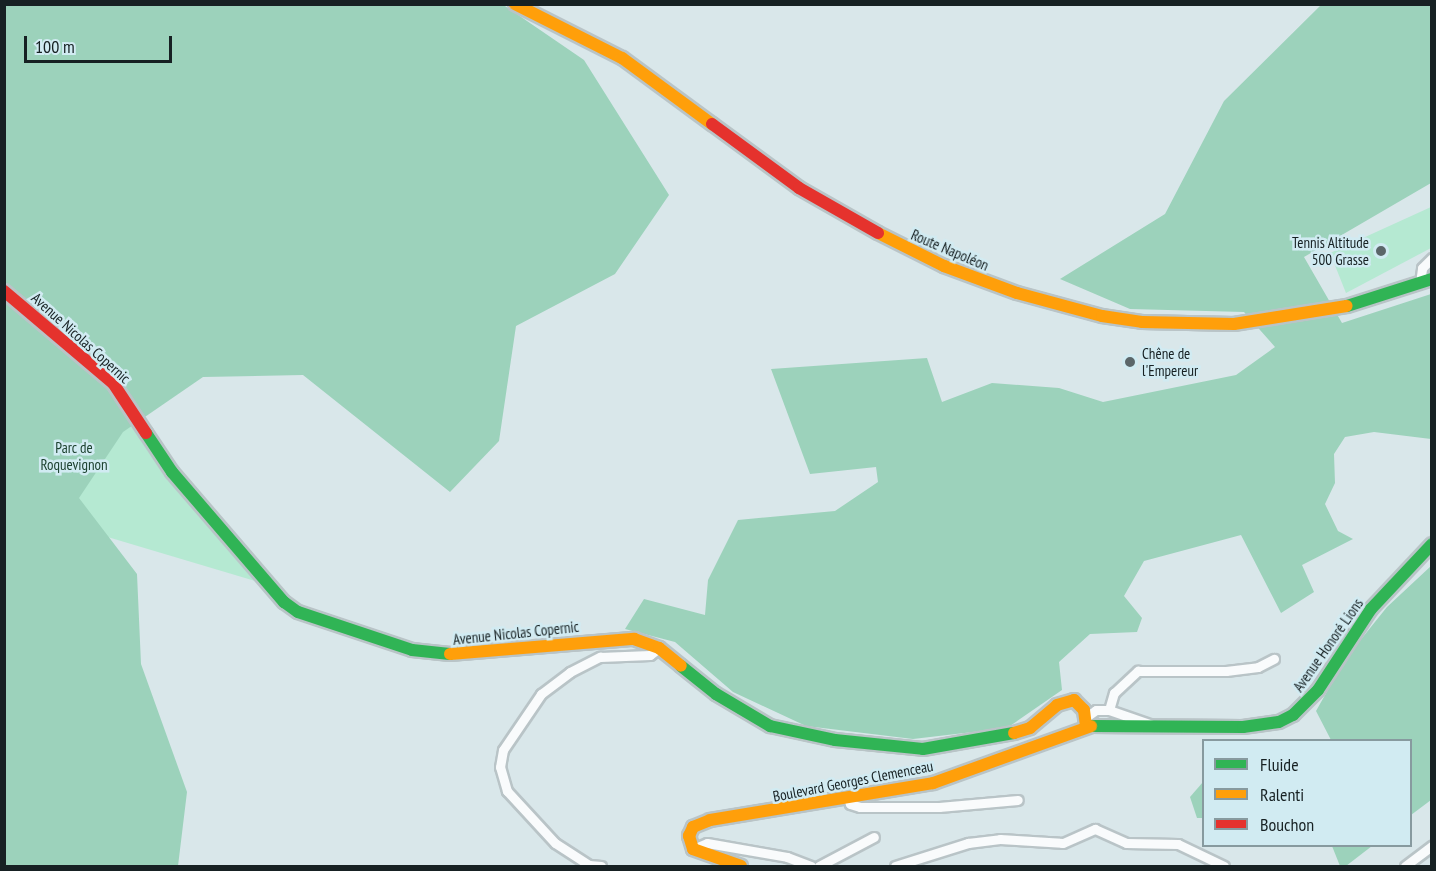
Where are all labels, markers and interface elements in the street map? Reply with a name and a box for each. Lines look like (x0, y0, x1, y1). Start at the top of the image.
scale bar (27, 24, 176, 62)
text: 100 m (35, 35, 75, 58)
street label: Route Napoléon (908, 226, 992, 274)
place label: Tennis Altitude 500 Grasse (1292, 233, 1369, 268)
marker: Tennis Altitude 500 Grasse (1374, 244, 1388, 258)
street label: Avenue Nicolas Copernic (28, 289, 134, 387)
place label: Chêne de l'Empereur (1142, 344, 1198, 379)
marker: Chêne de l'Empereur (1123, 355, 1137, 369)
park label: Parc de Roquevignon (40, 438, 108, 473)
street label: Avenue Honoré Lions (1289, 595, 1367, 695)
street label: Avenue Nicolas Copernic (452, 617, 580, 649)
legend (1202, 739, 1412, 847)
text: Fluide (1260, 753, 1299, 776)
street label: Boulevard Georges Clemenceau (771, 757, 935, 805)
text: Ralenti (1260, 783, 1304, 806)
text: Bouchon (1260, 813, 1314, 836)

